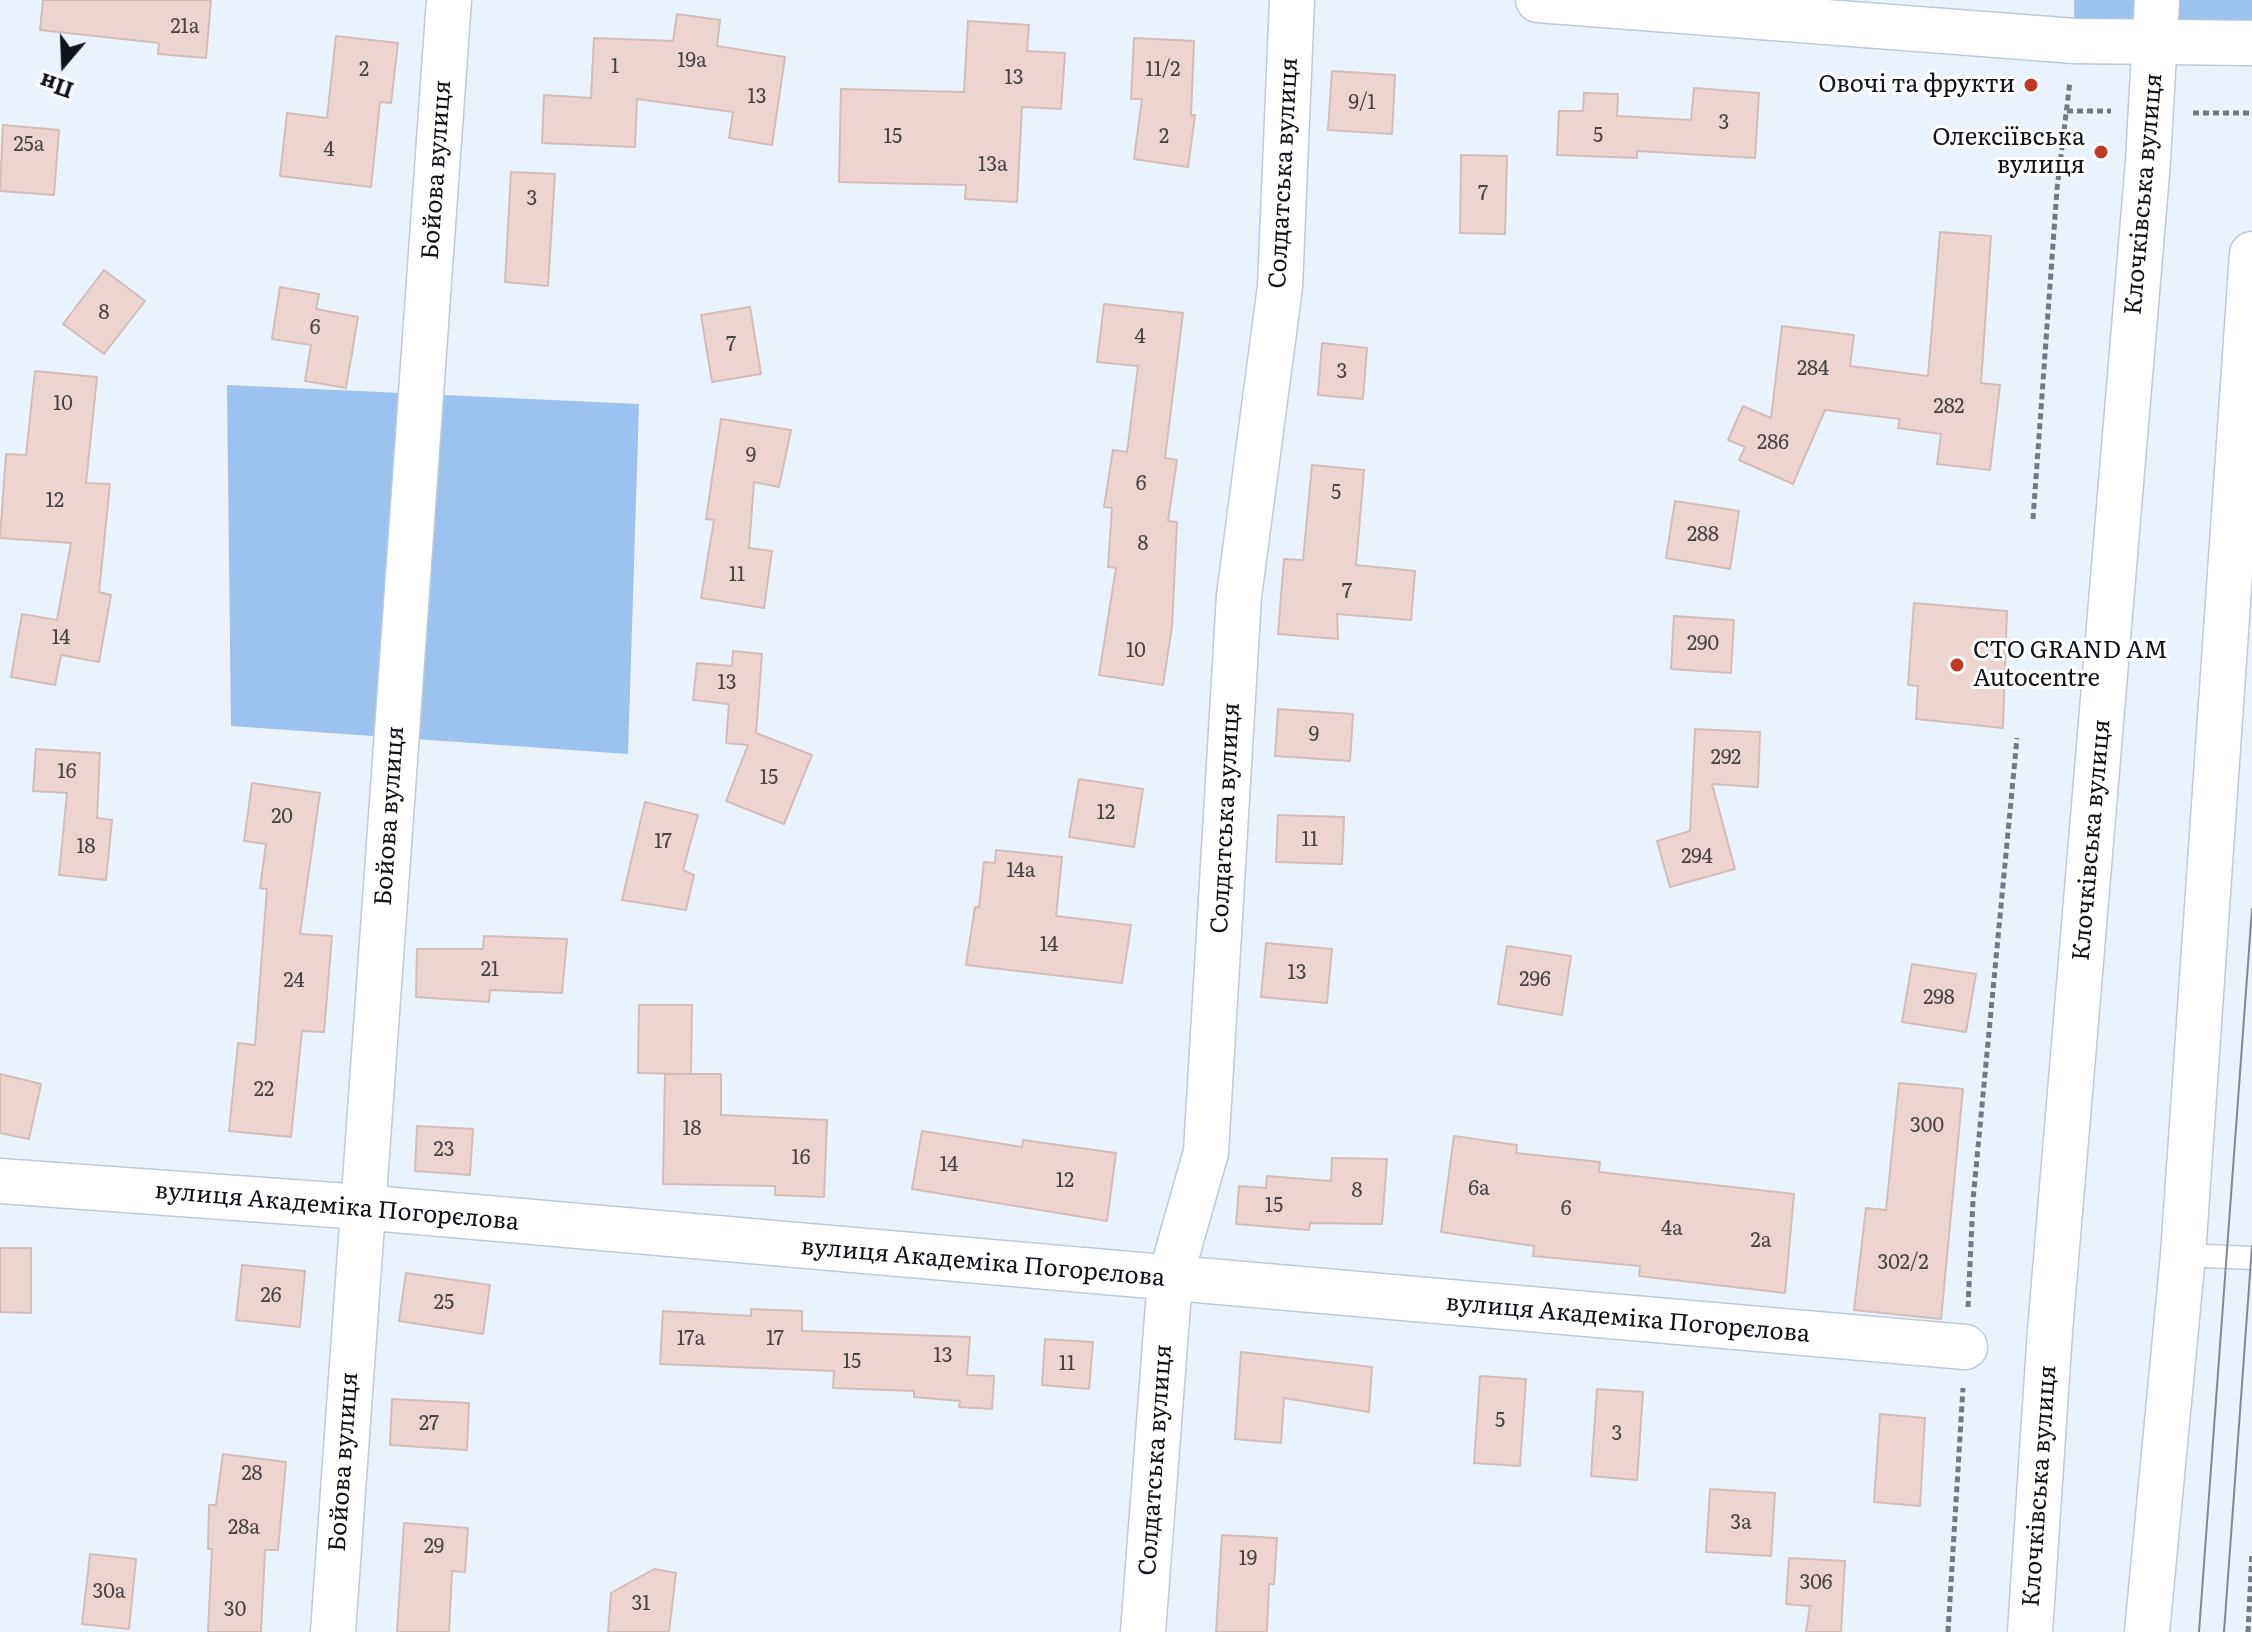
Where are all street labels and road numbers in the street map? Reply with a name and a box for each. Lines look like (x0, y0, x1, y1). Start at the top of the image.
street label: Солдатська вулиця (1264, 57, 1304, 289)
street label: Клочківська вулиця (2119, 72, 2169, 316)
street label: Бойова вулиця (416, 79, 458, 261)
street label: Солдатська вулиця (1206, 702, 1246, 934)
street label: Клочківська вулиця (2067, 718, 2117, 962)
street label: Бойова вулиця (369, 725, 411, 907)
street label: вулиця Академіка Погорєлова (154, 1177, 520, 1237)
street label: вулиця Академіка Погорєлова (800, 1233, 1166, 1293)
street label: вулиця Академіка Погорєлова (1445, 1289, 1811, 1349)
street label: Солдатська вулиця (1134, 1343, 1178, 1577)
street label: Клочківська вулиця (2017, 1364, 2063, 1608)
street label: Бойова вулиця (323, 1371, 365, 1553)

